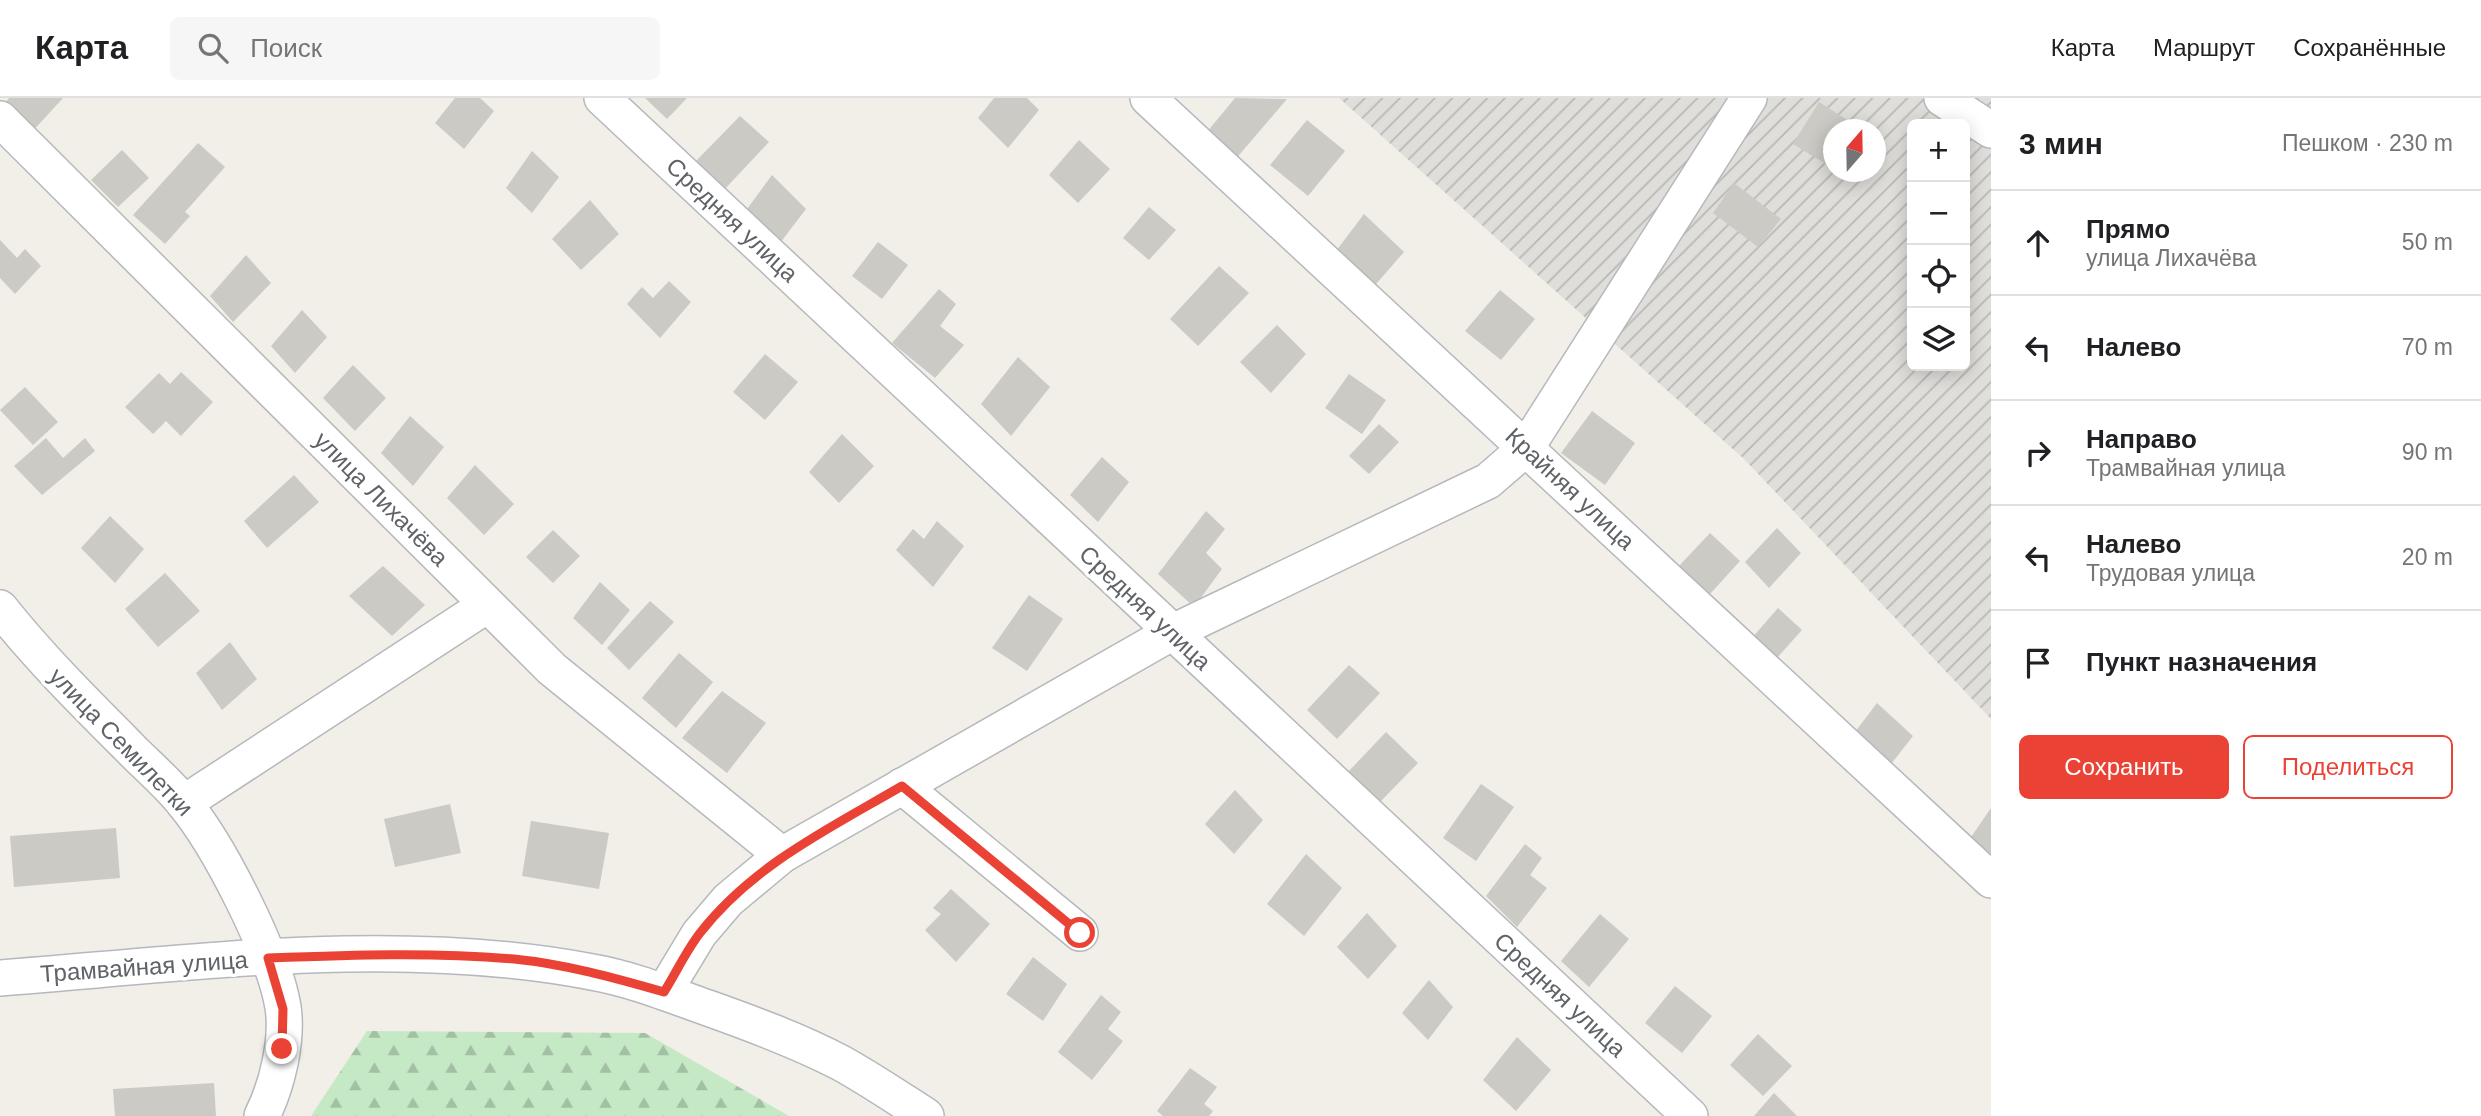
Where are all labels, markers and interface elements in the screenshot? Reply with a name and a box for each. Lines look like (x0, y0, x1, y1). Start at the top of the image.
search box (170, 17, 660, 80)
text: Карта (35, 29, 128, 66)
icon: search (194, 29, 232, 67)
text: Поиск (250, 33, 322, 63)
text: Карта (2051, 34, 2115, 61)
text: Маршрут (2153, 34, 2255, 61)
text: Сохранённые (2293, 34, 2446, 61)
north arrow (1823, 119, 1886, 182)
map controls (1907, 119, 1970, 371)
button: + (1907, 119, 1970, 182)
text: 3 мин (2019, 127, 2103, 160)
text: Пешком · 230 m (2282, 130, 2453, 156)
street label: Средняя улица (661, 152, 804, 288)
button: − (1907, 182, 1970, 245)
text: Прямо (2086, 214, 2170, 244)
icon: ahead (2019, 224, 2057, 262)
text: 50 m (2402, 229, 2453, 255)
button: locate (1907, 245, 1970, 308)
text: улица Лихачёва (2086, 245, 2257, 271)
button: layers (1907, 308, 1970, 371)
icon: left (2019, 329, 2057, 367)
text: Налево (2086, 332, 2181, 362)
text: 70 m (2402, 334, 2453, 360)
street label: Крайняя улица (1500, 422, 1641, 556)
text: Направо (2086, 424, 2197, 454)
street label: улица Лихачёва (309, 426, 454, 572)
icon: right (2019, 434, 2057, 472)
text: 90 m (2402, 439, 2453, 465)
text: Трамвайная улица (2086, 455, 2285, 481)
text: Налево (2086, 529, 2181, 559)
icon: left (2019, 539, 2057, 577)
street label: Средняя улица (1074, 540, 1217, 676)
text: 20 m (2402, 544, 2453, 570)
text: Трудовая улица (2086, 560, 2255, 586)
icon: arrive (2019, 644, 2057, 682)
text: Пункт назначения (2086, 647, 2317, 677)
street label: улица Семилетки (44, 662, 199, 821)
button: Сохранить (2019, 735, 2229, 799)
button: Поделиться (2243, 735, 2453, 799)
route start (1064, 917, 1095, 948)
street label: Средняя улица (1489, 927, 1632, 1063)
street label: Трамвайная улица (39, 946, 249, 987)
route end (266, 1033, 297, 1064)

